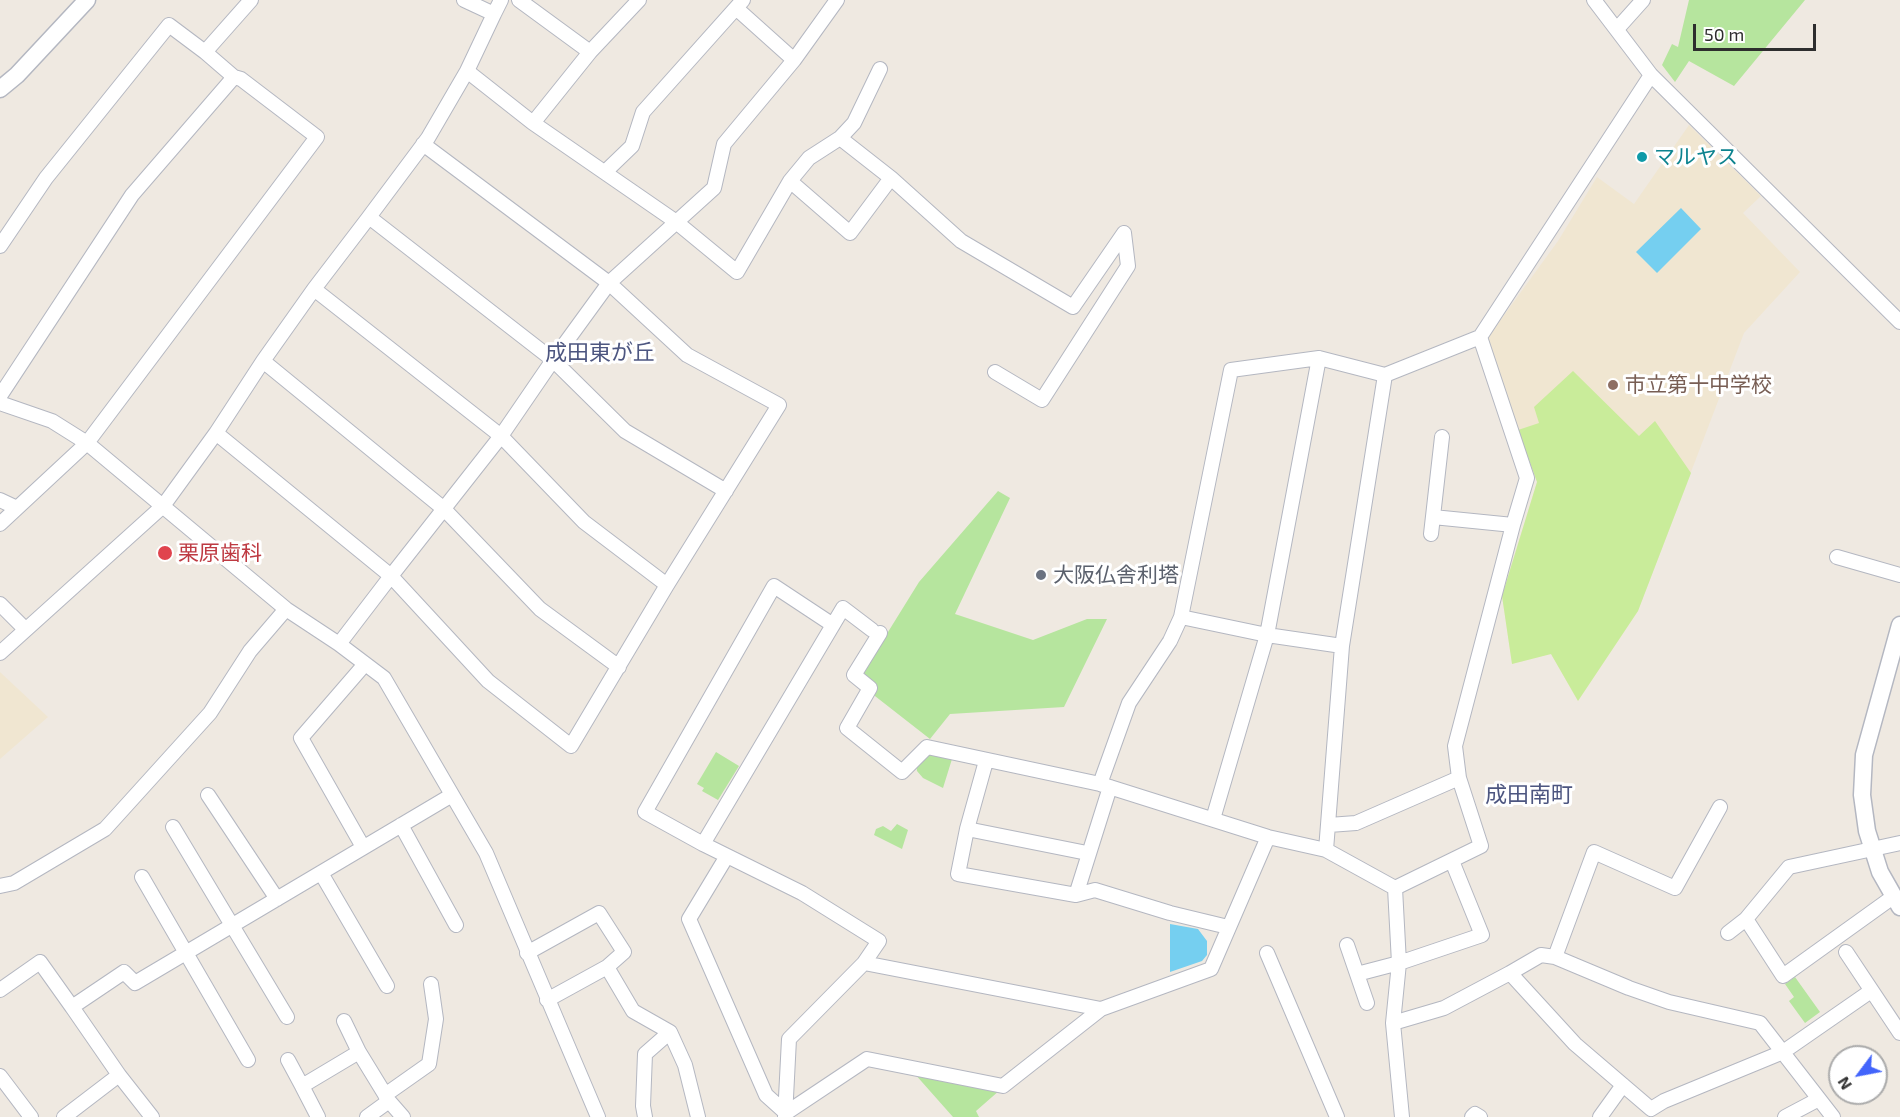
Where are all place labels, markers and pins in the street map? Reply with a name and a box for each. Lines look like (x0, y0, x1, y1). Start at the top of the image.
place label: マルヤス (1654, 144, 1738, 170)
marker: マルヤス (1635, 150, 1649, 164)
place label: 市立第十中学校 (1625, 372, 1772, 398)
marker: 市立第十中学校 (1606, 378, 1620, 392)
place label: 栗原歯科 (178, 540, 262, 566)
marker: 栗原歯科 (156, 544, 174, 562)
place label: 大阪仏舎利塔 (1053, 562, 1179, 588)
marker: 大阪仏舎利塔 (1034, 568, 1048, 582)

